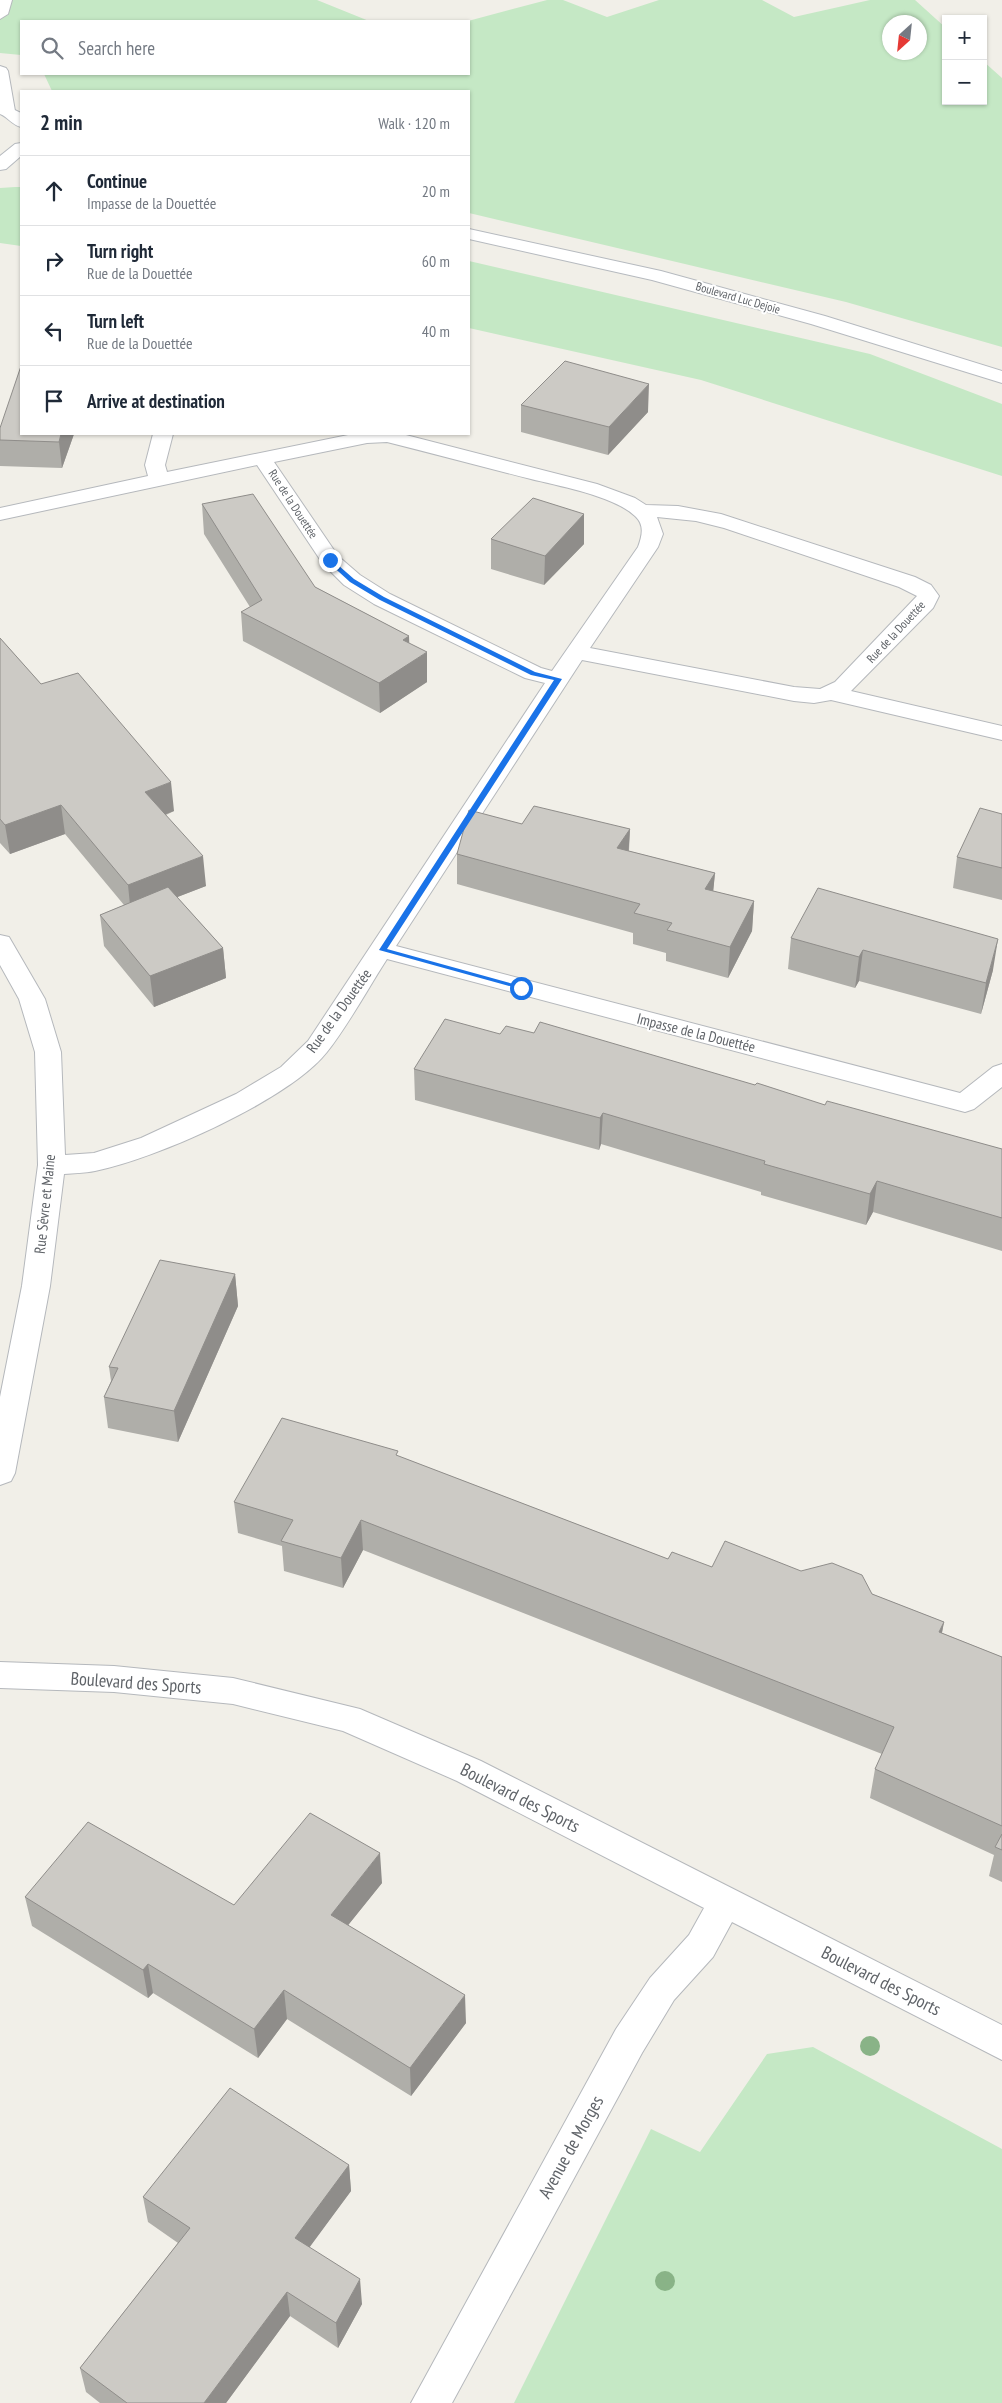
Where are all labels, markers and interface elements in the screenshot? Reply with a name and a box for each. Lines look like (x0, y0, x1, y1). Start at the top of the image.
north arrow (882, 15, 927, 60)
map controls (942, 15, 987, 105)
button: + (942, 15, 987, 60)
search box (20, 20, 470, 75)
icon: search (38, 34, 66, 62)
text: Search here (78, 36, 155, 60)
button: − (942, 60, 987, 105)
text: 2 min (40, 109, 82, 136)
text: Walk · 120 m (378, 113, 450, 133)
text: Continue (87, 169, 147, 193)
icon: ahead (40, 177, 68, 205)
text: 20 m (422, 181, 450, 201)
text: Impasse de la Douettée (87, 193, 216, 213)
text: Turn right (87, 239, 153, 263)
icon: right (40, 247, 68, 275)
text: 60 m (422, 251, 450, 271)
text: Rue de la Douettée (87, 263, 193, 283)
street label: Boulevard Luc Dejoie (694, 278, 782, 317)
text: Turn left (87, 309, 144, 333)
icon: left (40, 317, 68, 345)
text: 40 m (422, 321, 450, 341)
text: Rue de la Douettée (87, 333, 193, 353)
icon: arrive (40, 387, 68, 415)
text: Arrive at destination (87, 389, 225, 413)
street label: Rue de la Douettée (266, 466, 321, 541)
route end (319, 549, 342, 572)
street label: Rue de la Douettée (863, 598, 928, 666)
street label: Rue de la Douettée (302, 965, 375, 1056)
route start (510, 977, 533, 1000)
street label: Impasse de la Douettée (635, 1009, 757, 1056)
street label: Rue Sèvre et Maine (30, 1153, 59, 1255)
street label: Boulevard des Sports (70, 1666, 202, 1699)
street label: Boulevard des Sports (457, 1758, 584, 1838)
street label: Boulevard des Sports (818, 1941, 945, 2021)
street label: Avenue de Morges (533, 2091, 608, 2202)

